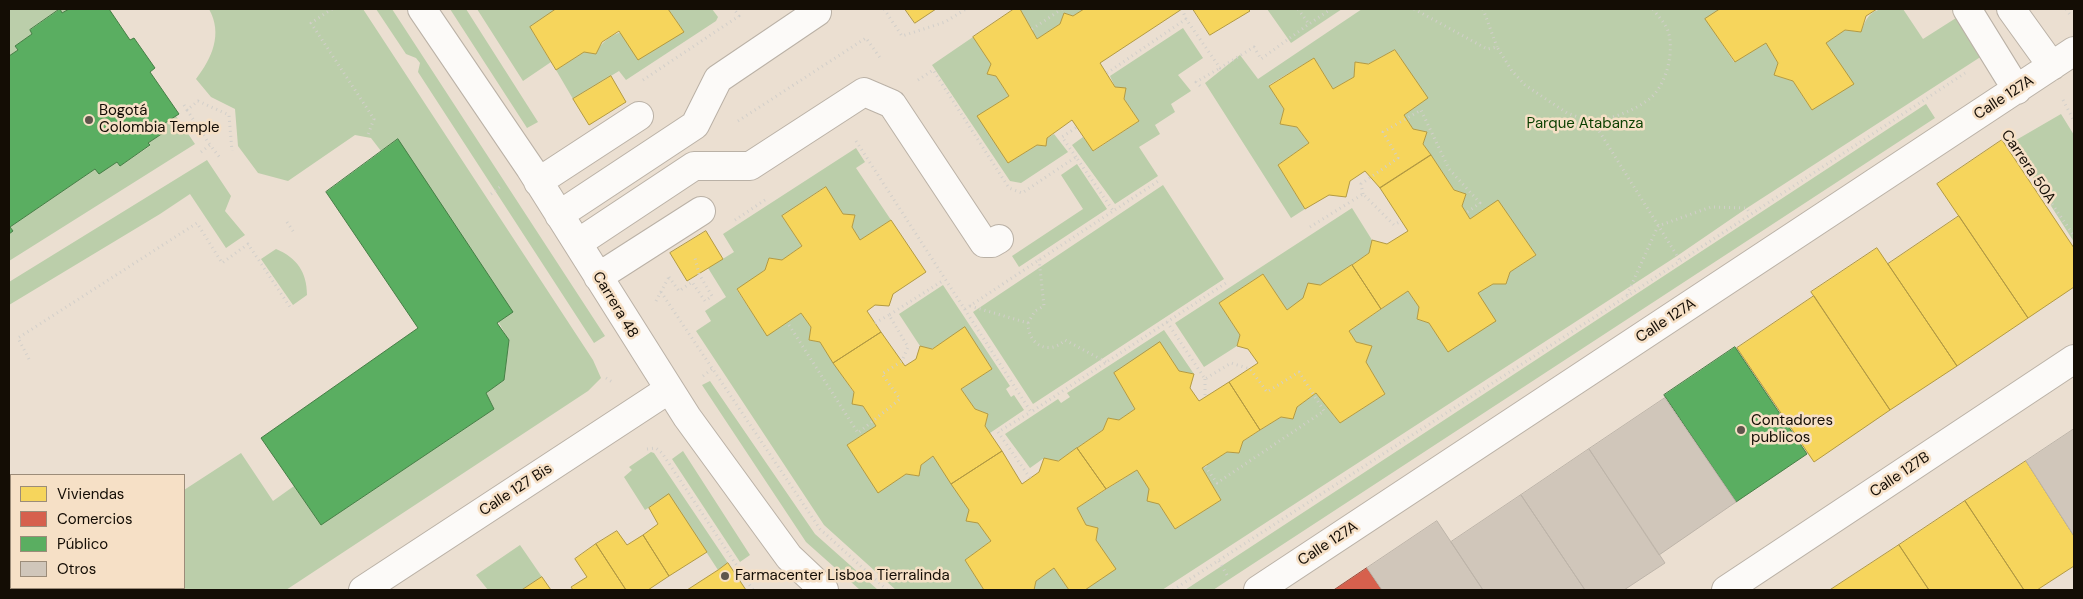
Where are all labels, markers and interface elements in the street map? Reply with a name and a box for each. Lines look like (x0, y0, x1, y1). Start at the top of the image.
street label: Calle 127A (1971, 72, 2037, 124)
place label: Bogotá Colombia Temple (99, 102, 220, 137)
marker: Bogotá Colombia Temple (83, 114, 95, 126)
park label: Parque Atabanza (1527, 115, 1643, 133)
street label: Carrera 50A (1997, 127, 2059, 207)
street label: Carrera 48 (588, 269, 642, 341)
street label: Calle 127A (1633, 295, 1699, 347)
place label: Contadores publicos (1751, 412, 1833, 447)
marker: Contadores publicos (1735, 424, 1747, 436)
street label: Calle 127B (1867, 448, 1933, 502)
street label: Calle 127 Bis (476, 460, 556, 520)
legend (10, 474, 185, 589)
text: Viviendas (57, 484, 124, 504)
text: Comercios (57, 509, 132, 529)
street label: Calle 127A (1295, 518, 1361, 570)
text: Público (57, 534, 108, 554)
text: Otros (57, 559, 96, 579)
place label: Farmacenter Lisboa Tierralinda (735, 567, 950, 585)
marker: Farmacenter Lisboa Tierralinda (719, 570, 731, 582)

